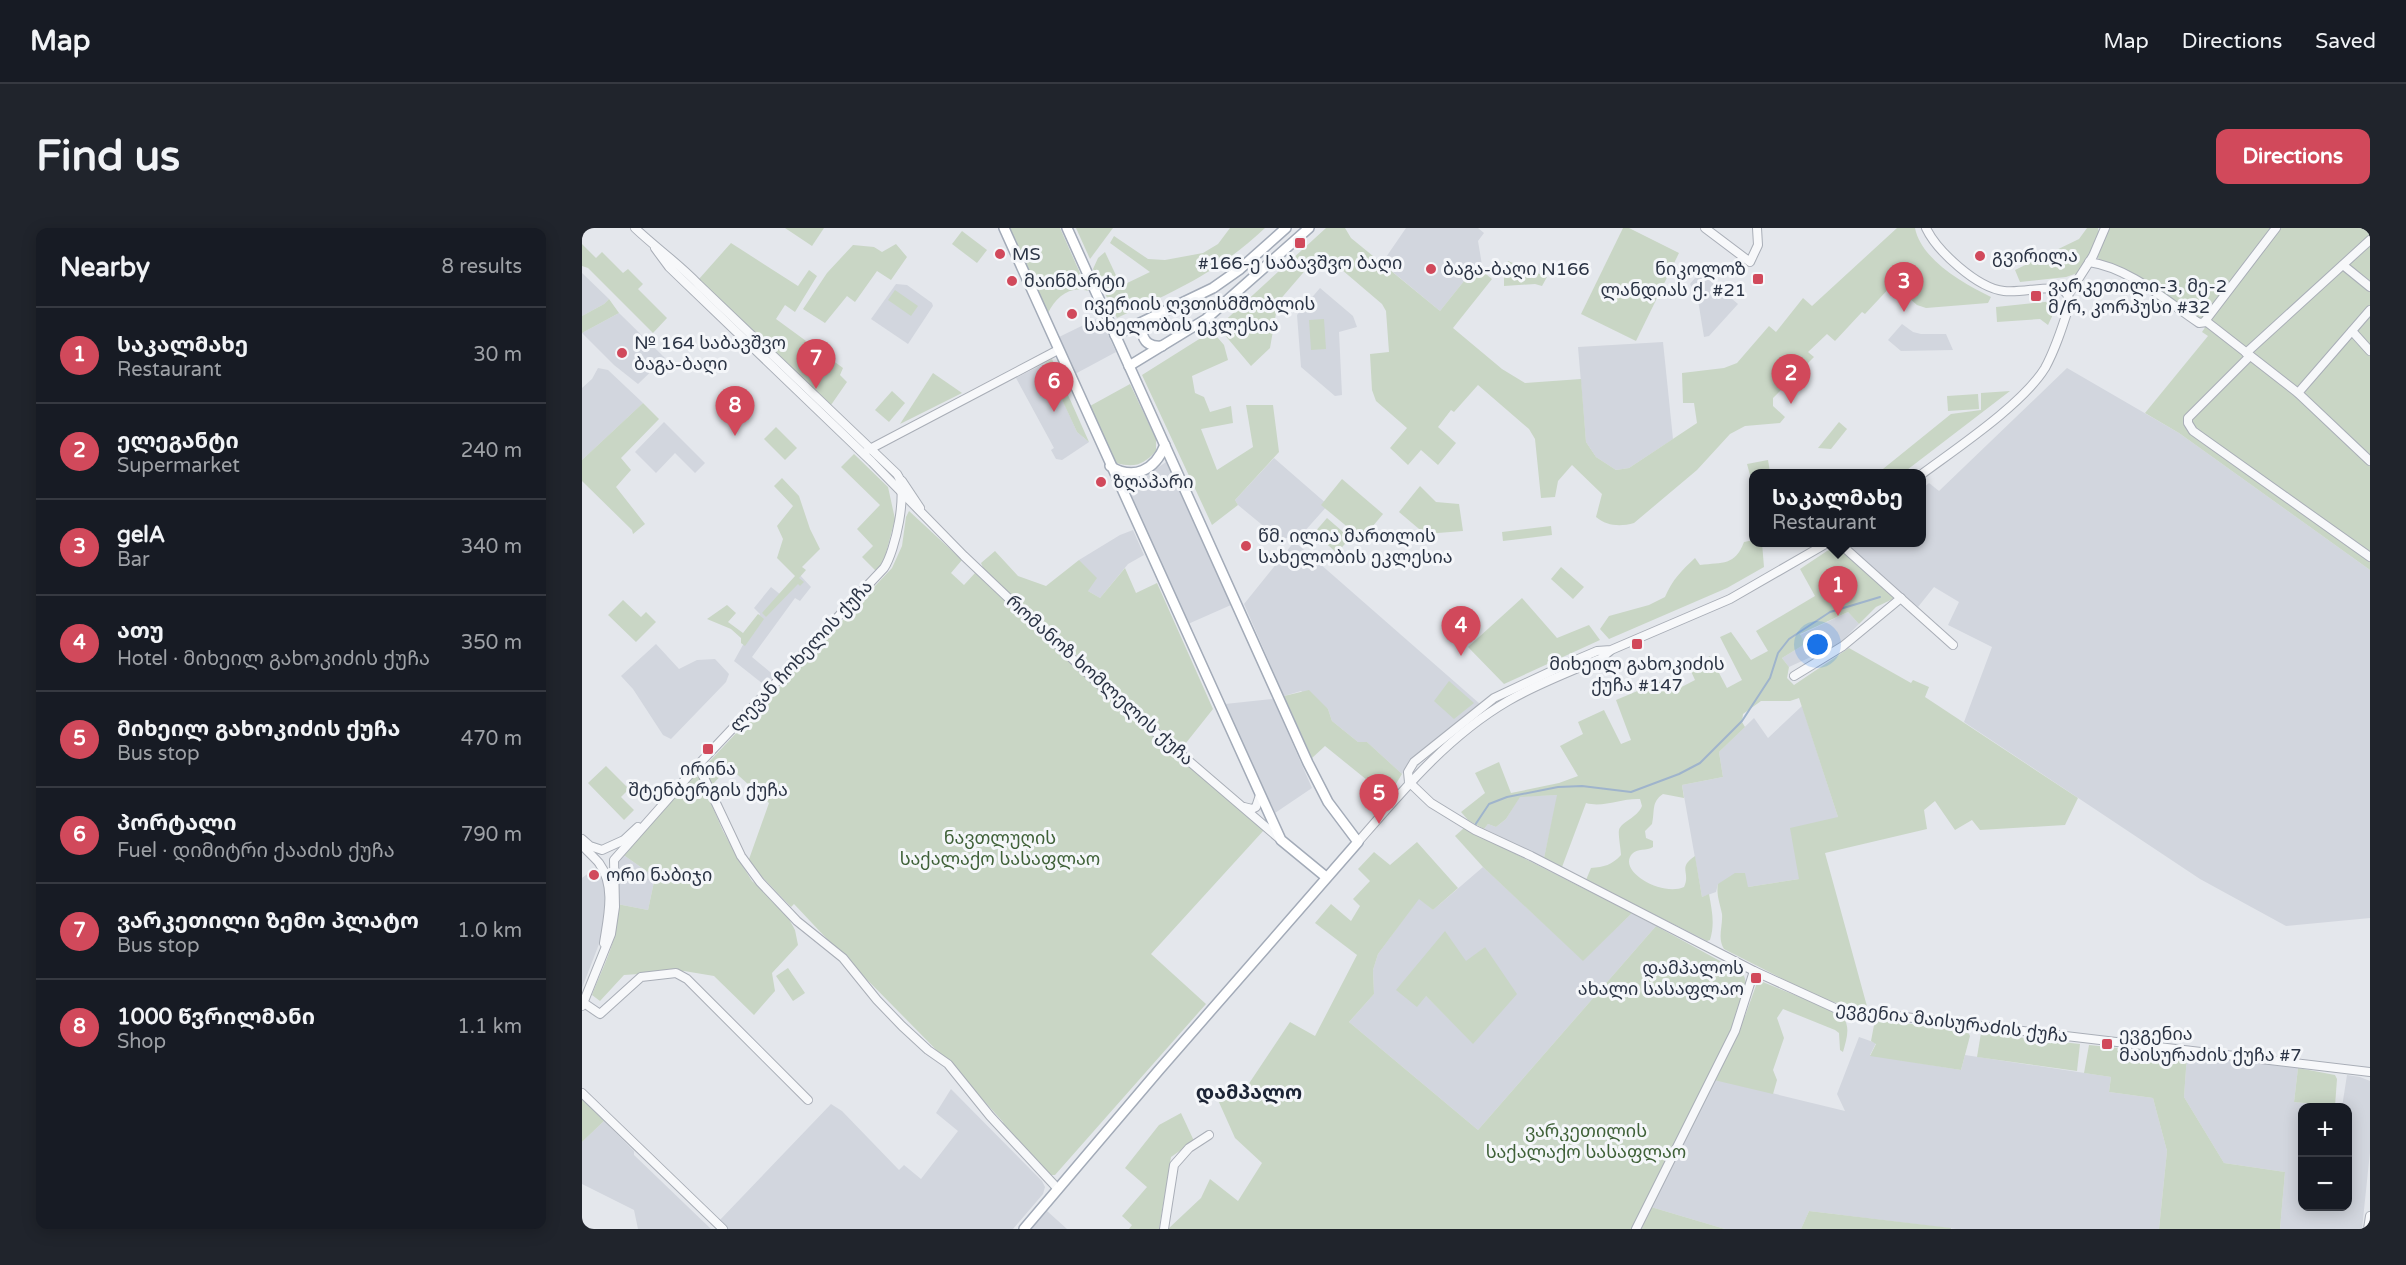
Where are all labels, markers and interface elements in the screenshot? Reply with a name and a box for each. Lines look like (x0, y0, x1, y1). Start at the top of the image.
text: Map (30, 24, 90, 58)
text: Map (2103, 29, 2149, 54)
text: Directions (2182, 29, 2282, 54)
text: Saved (2315, 29, 2376, 54)
button: Directions (2216, 129, 2370, 184)
text: Find us (36, 131, 180, 182)
marker: #166-ე საბავშვო ბაღი (1293, 236, 1307, 250)
place label: MS (1012, 243, 1040, 265)
place label: გვირილა (1992, 245, 2078, 267)
marker: MS (993, 247, 1007, 261)
marker: გვირილა (1973, 249, 1987, 263)
text: Nearby (60, 252, 150, 283)
place label: #166-ე საბავშვო ბაღი (1198, 252, 1402, 274)
text: 8 results (442, 255, 522, 279)
place label: ბაგა-ბაღი N166 (1443, 258, 1590, 280)
place label: ნიკოლოზ ლანდიას ქ. #21 (1600, 258, 1746, 301)
marker: ბაგა-ბაღი N166 (1424, 262, 1438, 276)
pin: 3 (1884, 262, 1924, 312)
place label: მაინმარტი (1024, 270, 1125, 292)
marker: ნიკოლოზ ლანდიას ქ. #21 (1751, 272, 1765, 286)
marker: მაინმარტი (1005, 274, 1019, 288)
place label: ვარკეთილი-3, მე-2 მ/რ, კორპუსი #32 (2048, 275, 2227, 318)
marker: ვარკეთილი-3, მე-2 მ/რ, კორპუსი #32 (2029, 289, 2043, 303)
place label: ივერიის ღვთისმშობლის სახელობის ეკლესია (1084, 293, 1316, 336)
marker: ივერიის ღვთისმშობლის სახელობის ეკლესია (1065, 307, 1079, 321)
text: საკალმახე (117, 332, 248, 358)
place label: № 164 საბავშვო ბაგა-ბაღი (634, 332, 786, 375)
pin: 7 (796, 340, 836, 389)
text: 1 (73, 343, 86, 367)
text: 30 m (473, 343, 522, 367)
marker: № 164 საბავშვო ბაგა-ბაღი (615, 346, 629, 360)
pin: 2 (1772, 354, 1810, 404)
text: Restaurant (117, 358, 222, 382)
pin: 6 (1034, 362, 1074, 412)
pin: 8 (716, 386, 754, 436)
text: ელეგანტი (117, 428, 239, 454)
text: 2 (73, 439, 86, 463)
text: 240 m (461, 439, 522, 463)
text: Supermarket (117, 454, 240, 478)
popup (1749, 469, 1926, 547)
place label: ზღაპარი (1113, 471, 1194, 493)
marker: ზღაპარი (1094, 475, 1108, 489)
text: საკალმახე (1772, 485, 1903, 511)
text: Restaurant (1772, 511, 1876, 535)
text: gelA (117, 522, 165, 548)
place label: წმ. ილია მართლის სახელობის ეკლესია (1258, 525, 1453, 568)
text: 3 (73, 535, 86, 559)
text: 340 m (461, 535, 522, 559)
marker: წმ. ილია მართლის სახელობის ეკლესია (1239, 539, 1253, 553)
text: Bar (117, 548, 150, 572)
pin: 1 (1818, 566, 1858, 616)
street label: ლევან ჩოხელის ქუჩა (725, 576, 877, 736)
street label: რომანოზ ხომლელის ქუჩა (1002, 590, 1198, 770)
pin: 4 (1442, 606, 1480, 656)
text: ათუ (117, 618, 164, 644)
your location (1803, 630, 1832, 659)
text: 4 (73, 631, 86, 655)
text: 350 m (461, 631, 522, 655)
marker: მიხეილ გახოკიძის ქუჩა #147 (1630, 637, 1644, 651)
text: Hotel · მიხეილ გახოკიძის ქუჩა (117, 647, 430, 671)
place label: მიხეილ გახოკიძის ქუჩა #147 (1549, 653, 1725, 696)
text: მიხეილ გახოკიძის ქუჩა (117, 716, 400, 742)
text: 5 (73, 727, 86, 751)
text: 470 m (461, 727, 522, 751)
text: Bus stop (117, 742, 200, 766)
marker: ირინა შტენბერგის ქუჩა (701, 742, 715, 756)
place label: ირინა შტენბერგის ქუჩა (628, 758, 788, 801)
pin: 5 (1360, 774, 1398, 824)
text: პორტალი (117, 810, 237, 836)
text: 6 (73, 823, 86, 847)
text: 790 m (461, 823, 522, 847)
park label: ნავთლუღის საქალაქო სასაფლაო (900, 827, 1100, 870)
text: Fuel · დიმიტრი ქააძის ქუჩა (117, 839, 395, 863)
place label: ორი ნაბიჯი (606, 864, 712, 886)
marker: ორი ნაბიჯი (587, 868, 601, 882)
text: ვარკეთილი ზემო პლატო (117, 908, 419, 934)
text: 7 (73, 919, 86, 943)
text: 1.0 km (457, 919, 522, 943)
text: Bus stop (117, 934, 200, 958)
place label: დამპალოს ახალი სასაფლაო (1578, 957, 1744, 1000)
marker: დამპალოს ახალი სასაფლაო (1749, 971, 1763, 985)
street label: ევგენია მაისურაძის ქუჩა (1835, 997, 2069, 1047)
text: 1000 წვრილმანი (117, 1004, 315, 1030)
text: 8 (73, 1015, 86, 1039)
text: 1.1 km (457, 1015, 522, 1039)
place label: ევგენია მაისურაძის ქუჩა #7 (2119, 1023, 2302, 1066)
text: Shop (117, 1030, 166, 1054)
marker: ევგენია მაისურაძის ქუჩა #7 (2100, 1037, 2114, 1051)
district label: დამპალო (1196, 1081, 1302, 1105)
map controls (2298, 1103, 2352, 1211)
button: + (2298, 1103, 2352, 1157)
park label: ვარკეთილის საქალაქო სასაფლაო (1486, 1120, 1686, 1163)
button: − (2298, 1157, 2352, 1211)

